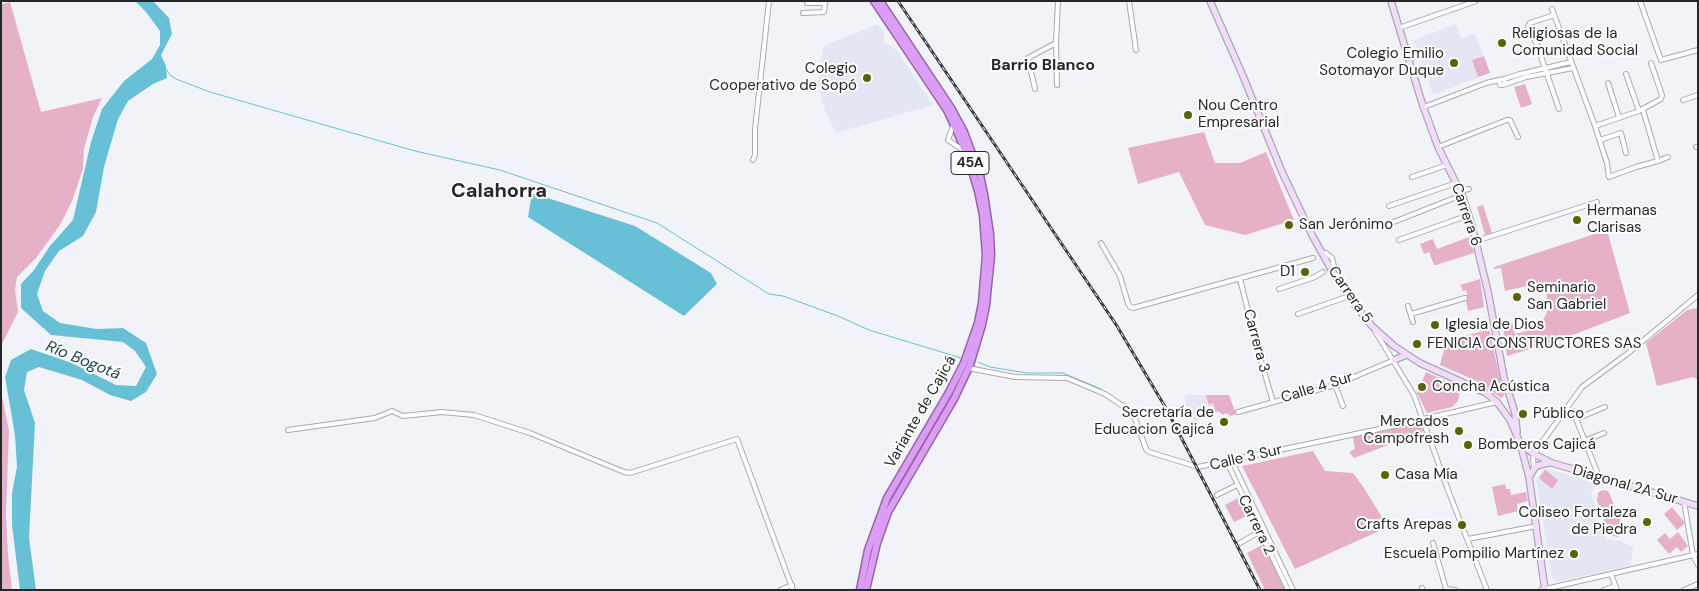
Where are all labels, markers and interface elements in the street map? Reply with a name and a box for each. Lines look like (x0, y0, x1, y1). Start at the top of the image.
place label: Religiosas de la Comunidad Social (1512, 25, 1638, 60)
marker: Religiosas de la Comunidad Social (1496, 37, 1508, 49)
place label: Colegio Emilio Sotomayor Duque (1319, 45, 1444, 80)
district label: Barrio Blanco (991, 56, 1095, 76)
marker: Colegio Emilio Sotomayor Duque (1448, 57, 1460, 69)
place label: Colegio Cooperativo de Sopó (709, 60, 857, 95)
marker: Colegio Cooperativo de Sopó (861, 72, 873, 84)
place label: Nou Centro Empresarial (1198, 97, 1279, 132)
marker: Nou Centro Empresarial (1182, 109, 1194, 121)
road number: 45A (951, 152, 989, 174)
district label: Calahorra (451, 180, 547, 204)
street label: Carrera 6 (1447, 181, 1485, 249)
place label: Hermanas Clarisas (1587, 202, 1657, 237)
marker: Hermanas Clarisas (1571, 214, 1583, 226)
place label: San Jerónimo (1299, 216, 1393, 234)
marker: San Jerónimo (1283, 219, 1295, 231)
place label: D1 (1280, 263, 1295, 281)
street label: Carrera 5 (1324, 263, 1376, 327)
marker: D1 (1299, 266, 1311, 278)
place label: Seminario San Gabriel (1527, 279, 1606, 314)
marker: Seminario San Gabriel (1511, 291, 1523, 303)
street label: Carrera 3 (1239, 307, 1273, 375)
place label: Iglesia de Dios (1445, 316, 1544, 334)
marker: Iglesia de Dios (1429, 319, 1441, 331)
place label: FENICIA CONSTRUCTORES SAS (1427, 335, 1641, 353)
water label: Río Bogotá (43, 337, 123, 385)
marker: FENICIA CONSTRUCTORES SAS (1411, 338, 1423, 350)
street label: Variante de Cajicá (882, 353, 960, 471)
street label: Calle 4 Sur (1279, 369, 1355, 407)
place label: Concha Acústica (1432, 378, 1550, 396)
marker: Concha Acústica (1416, 381, 1428, 393)
place label: Secretaría de Educacion Cajicá (1094, 404, 1214, 439)
place label: Público (1533, 405, 1584, 423)
marker: Público (1517, 408, 1529, 420)
place label: Mercados Campofresh (1363, 413, 1449, 448)
marker: Secretaría de Educacion Cajicá (1218, 416, 1230, 428)
marker: Mercados Campofresh (1453, 425, 1465, 437)
place label: Bomberos Cajicá (1478, 436, 1596, 454)
marker: Bomberos Cajicá (1462, 439, 1474, 451)
street label: Calle 3 Sur (1208, 441, 1284, 475)
street label: Diagonal 2A Sur (1570, 461, 1680, 509)
place label: Casa Mía (1395, 466, 1458, 484)
marker: Casa Mía (1379, 469, 1391, 481)
street label: Carrera 2 (1234, 492, 1278, 558)
place label: Coliseo Fortaleza de Piedra (1518, 504, 1637, 539)
place label: Crafts Arepas (1356, 516, 1452, 534)
marker: Coliseo Fortaleza de Piedra (1641, 516, 1653, 528)
marker: Crafts Arepas (1456, 519, 1468, 531)
place label: Escuela Pompilio Martínez (1384, 545, 1564, 563)
marker: Escuela Pompilio Martínez (1568, 548, 1580, 560)

